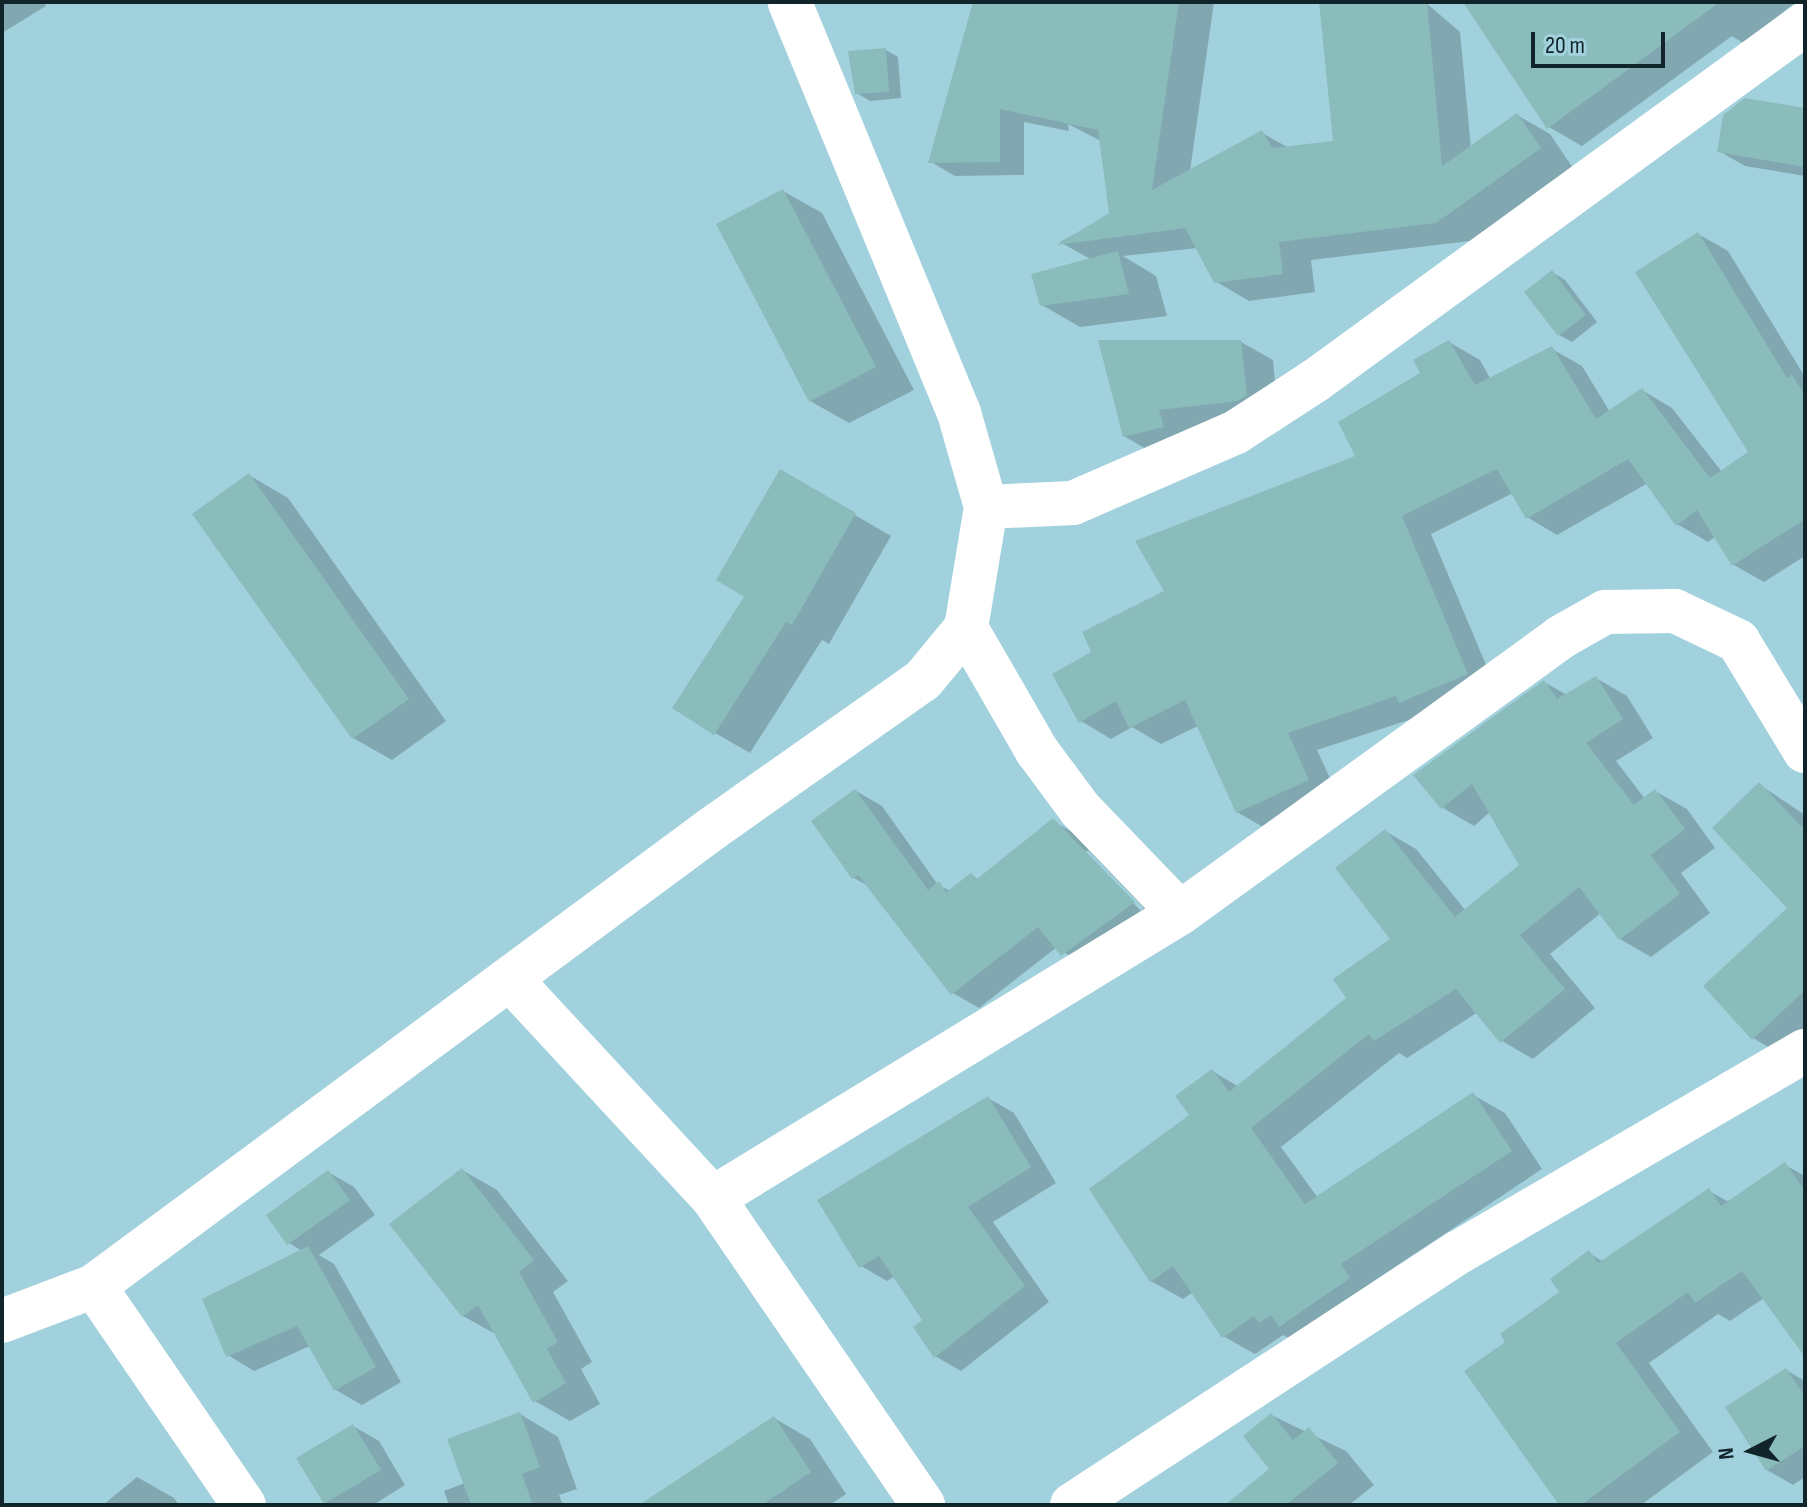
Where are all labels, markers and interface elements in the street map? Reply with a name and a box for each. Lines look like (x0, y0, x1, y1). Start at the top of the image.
scale bar (1535, 16, 1669, 66)
text: 20 m (1545, 31, 1585, 60)
north arrow (1711, 1411, 1791, 1491)
text: N (1713, 1446, 1741, 1461)

